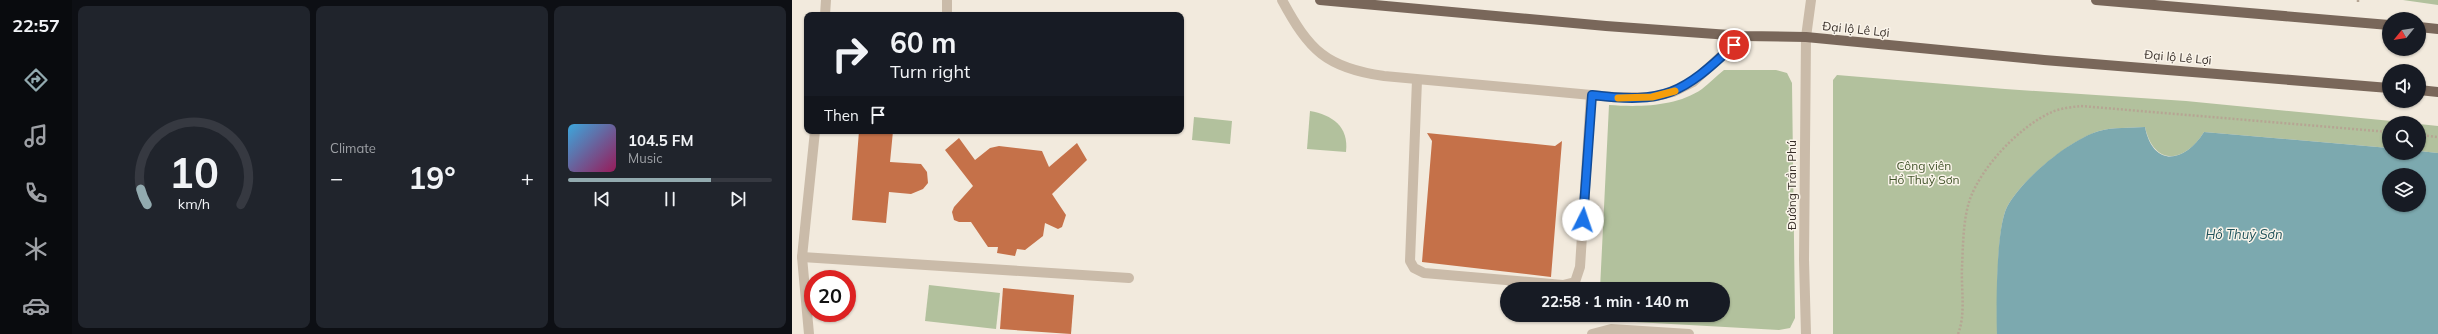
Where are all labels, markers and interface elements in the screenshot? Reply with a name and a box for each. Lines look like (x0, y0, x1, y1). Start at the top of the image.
north arrow (2382, 12, 2426, 56)
map controls (2382, 12, 2426, 212)
text: 22:57 (12, 14, 60, 37)
street label: Đại lộ Lê Lợi (1822, 18, 1890, 40)
text: 60 m (890, 25, 956, 60)
icon: right (824, 28, 876, 80)
pin (1717, 28, 1751, 62)
icon: arrive (1723, 34, 1745, 56)
street label: Đại lộ Lê Lợi (2144, 47, 2212, 67)
text: Turn right (890, 60, 970, 83)
button: sound (2382, 64, 2426, 108)
icon: directions (22, 66, 50, 94)
icon: arrive (867, 104, 889, 126)
text: Then (824, 106, 859, 125)
button: search (2382, 116, 2426, 160)
icon: music (22, 122, 50, 150)
text: 104.5 FM (628, 131, 693, 150)
text: Climate (330, 140, 376, 156)
street label: Đường Trần Phú (1784, 140, 1799, 230)
text: 10 (169, 146, 219, 198)
text: Music (628, 150, 663, 166)
park label: Công viên Hồ Thuỷ Sơn (1888, 158, 1960, 187)
text: 19° (408, 159, 456, 197)
text: − (330, 164, 343, 192)
text: + (521, 164, 534, 192)
button: layers (2382, 168, 2426, 212)
icon: phone (22, 179, 50, 207)
icon: previous (591, 188, 613, 210)
icon: pause (659, 188, 681, 210)
icon: next (727, 188, 749, 210)
text: km/h (178, 195, 210, 213)
position arrow (1562, 199, 1604, 241)
water label: Hồ Thuỷ Sơn (2205, 226, 2283, 242)
icon: climate (22, 235, 50, 263)
speed limit sign: 20 (804, 270, 856, 322)
icon: car (22, 292, 50, 320)
text: 22:58 · 1 min · 140 m (1541, 292, 1689, 311)

